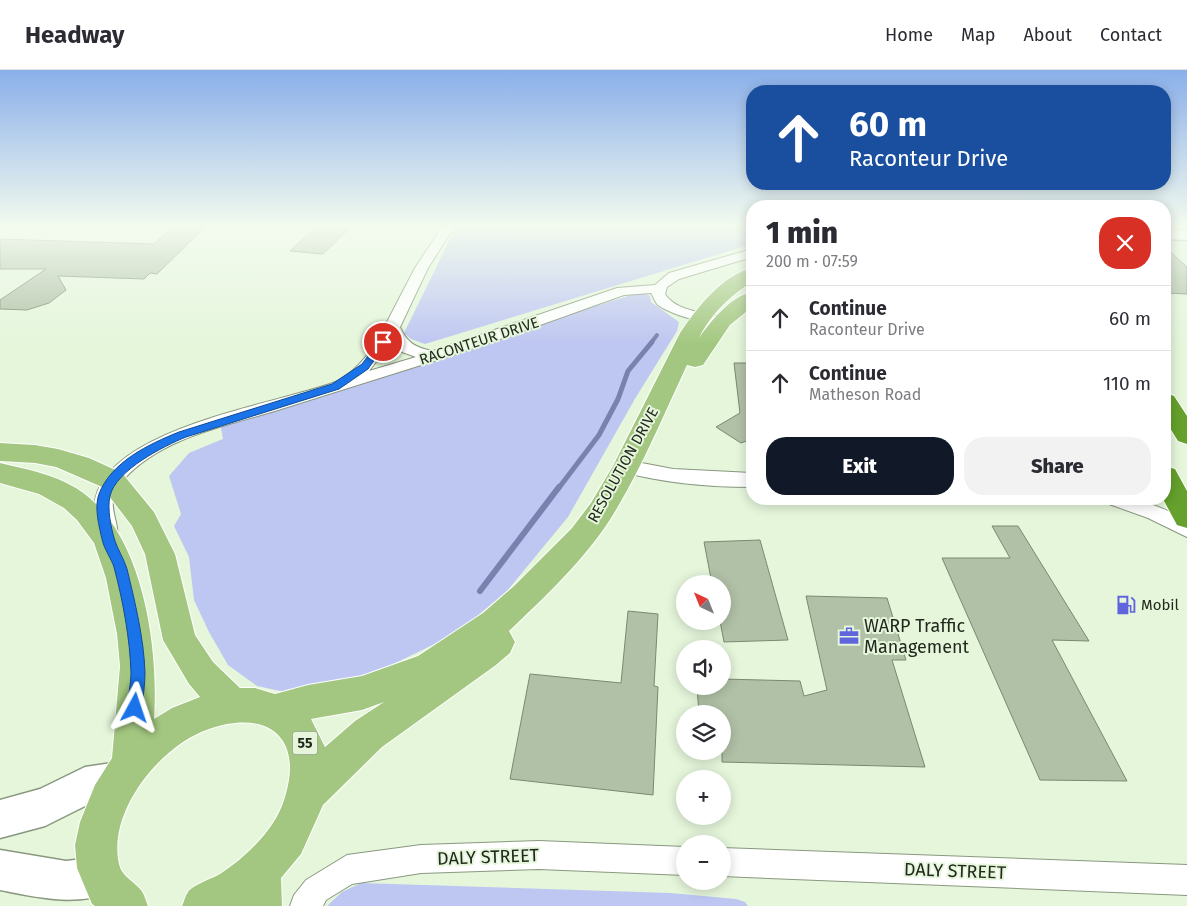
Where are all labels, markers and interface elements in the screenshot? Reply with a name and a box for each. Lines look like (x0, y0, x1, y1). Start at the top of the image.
text: Headway (25, 21, 124, 49)
text: Home (885, 24, 933, 46)
text: Map (961, 24, 995, 46)
text: About (1023, 24, 1072, 46)
text: Contact (1100, 24, 1162, 46)
text: 60 m (849, 103, 927, 145)
icon: ahead (766, 105, 831, 170)
text: Raconteur Drive (849, 145, 1008, 172)
text: 1 min (766, 215, 838, 251)
button: close (1099, 217, 1151, 269)
text: 200 m · 07:59 (766, 252, 858, 271)
text: Continue (809, 297, 887, 320)
icon: ahead (766, 304, 794, 332)
text: 60 m (1109, 307, 1151, 330)
street label: RACONTEUR DRIVE (417, 313, 541, 369)
text: Raconteur Drive (809, 320, 925, 339)
pin (362, 321, 404, 363)
icon: arrive (369, 328, 397, 356)
text: Continue (809, 362, 887, 385)
icon: ahead (766, 369, 794, 397)
text: 110 m (1103, 372, 1151, 395)
text: Matheson Road (809, 385, 921, 404)
street label: RESOLUTION DRIVE (584, 404, 662, 526)
button: Exit (766, 437, 954, 495)
button: Share (964, 437, 1151, 495)
north arrow (676, 575, 731, 630)
map controls (676, 575, 731, 890)
fuel station icon: Mobil (1115, 594, 1137, 616)
place label: Mobil (1141, 596, 1180, 614)
place label: WARP Traffic Management (864, 615, 970, 658)
office icon: WARP Traffic Management (838, 625, 860, 647)
button: sound (676, 640, 731, 695)
position arrow (108, 681, 160, 733)
button: layers (676, 705, 731, 760)
road number: 55 (292, 731, 318, 754)
button: + (676, 770, 731, 825)
button: − (676, 835, 731, 890)
street label: DALY STREET (437, 844, 540, 870)
street label: DALY STREET (904, 858, 1007, 884)

